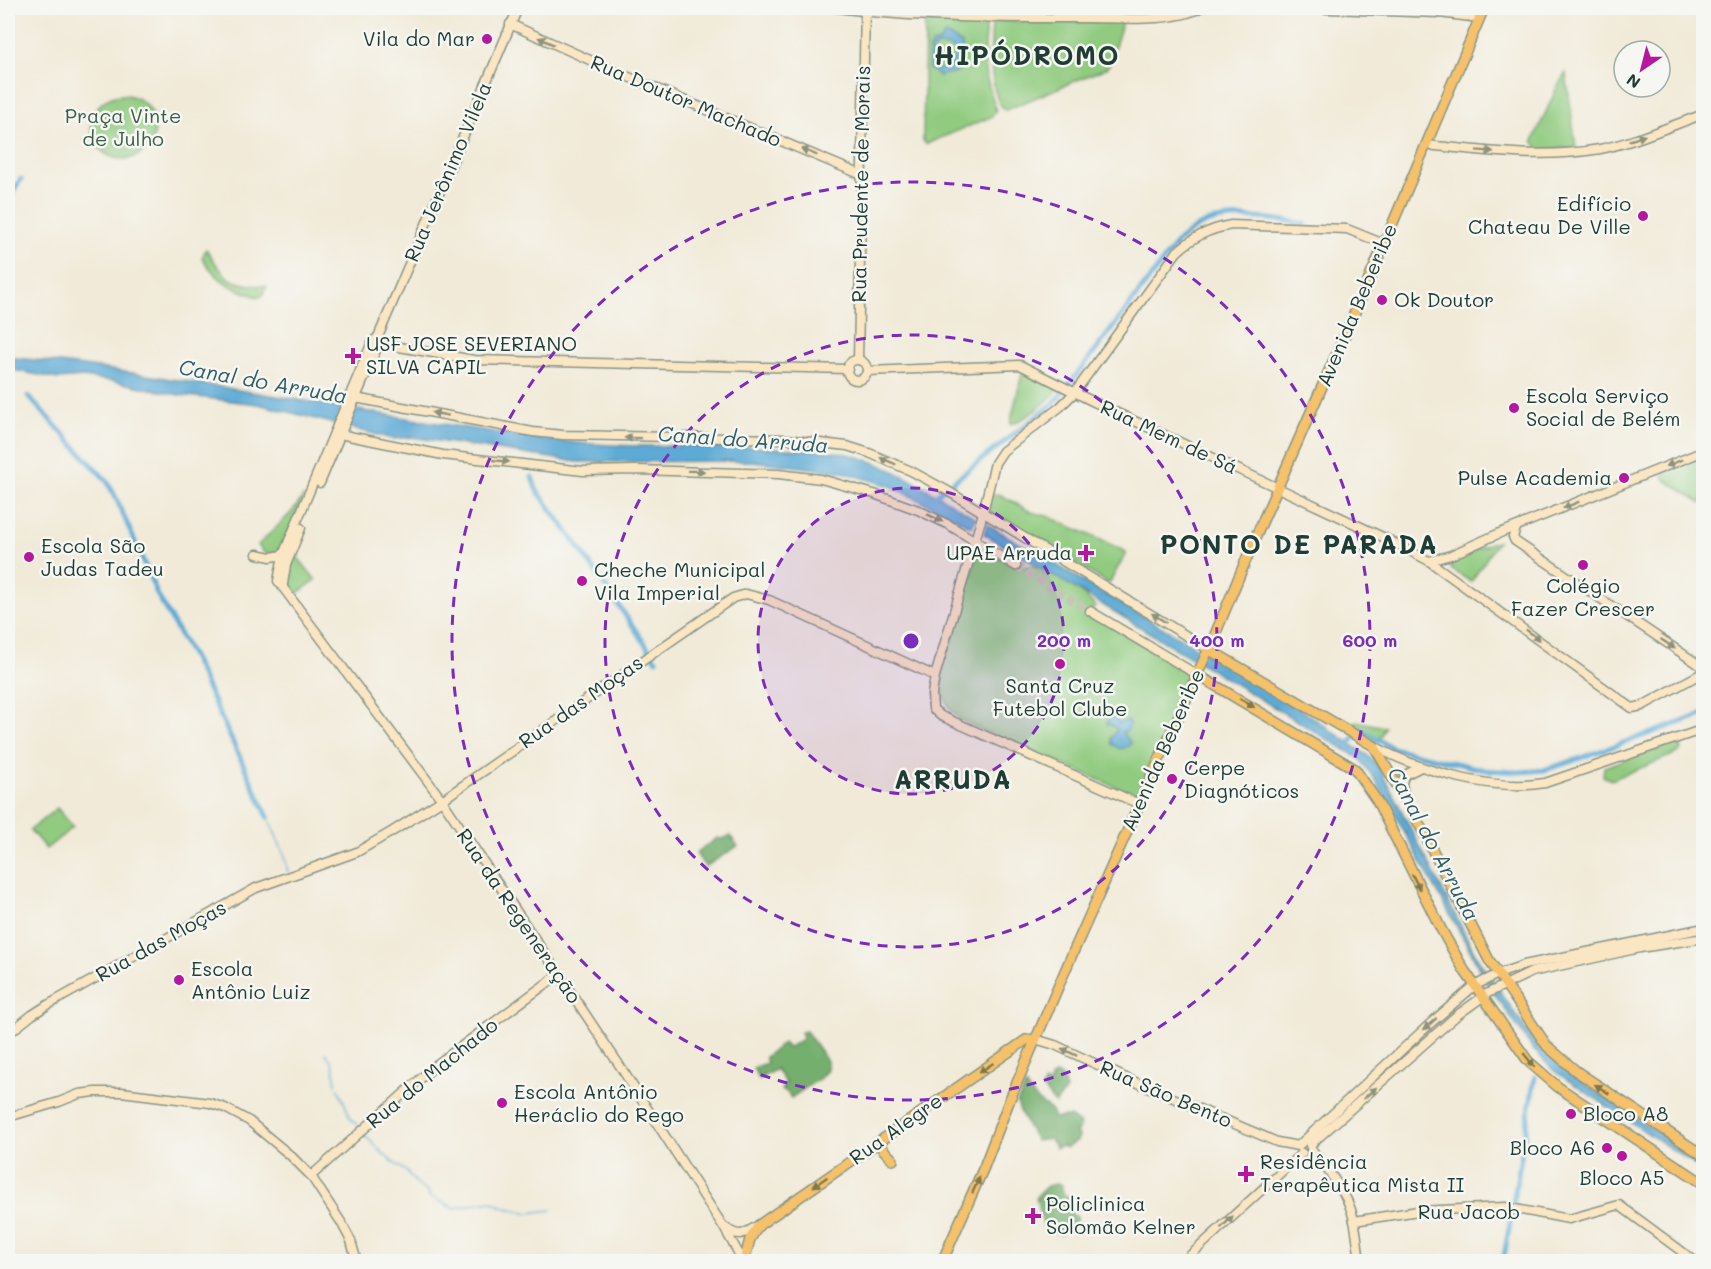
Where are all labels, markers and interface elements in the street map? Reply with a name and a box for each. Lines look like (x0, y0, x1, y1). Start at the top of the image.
place label: Vila do Mar (363, 25, 475, 51)
marker: Vila do Mar (480, 32, 494, 46)
one-way arrow (537, 36, 554, 45)
district label: HIPÓDROMO (934, 38, 1120, 72)
north arrow (1612, 39, 1672, 99)
street label: Rua Doutor Machado (587, 48, 786, 152)
street label: Rua Prudente de Morais (845, 65, 875, 303)
text: N (1622, 70, 1644, 94)
street label: Rua Jerônimo Vilela (397, 78, 497, 266)
park label: Praça Vinte de Julho (65, 102, 181, 151)
one-way arrow (1628, 133, 1646, 142)
one-way arrow (1475, 146, 1494, 156)
one-way arrow (799, 147, 817, 157)
place label: Edifício Chateau De Ville (1468, 190, 1631, 239)
marker: Edifício Chateau De Ville (1636, 209, 1650, 223)
street label: Avenida Beberibe (1310, 219, 1402, 390)
place label: Ok Doutor (1394, 286, 1494, 312)
marker: Ok Doutor (1375, 293, 1389, 307)
place label: USF JOSE SEVERIANO SILVA CAPIL (366, 330, 577, 379)
marker: USF JOSE SEVERIANO SILVA CAPIL (344, 347, 362, 365)
water label: Canal do Arruda (177, 352, 350, 409)
place label: Escola Serviço Social de Belém (1526, 382, 1680, 431)
street label: Rua Mem de Sá (1097, 393, 1242, 479)
marker: Escola Serviço Social de Belém (1507, 401, 1521, 415)
one-way arrow (430, 410, 449, 419)
water label: Canal do Arruda (657, 419, 829, 458)
one-way arrow (623, 433, 642, 443)
one-way arrow (492, 456, 511, 466)
one-way arrow (878, 456, 896, 466)
one-way arrow (1665, 458, 1683, 468)
place label: Pulse Academia (1458, 464, 1612, 490)
one-way arrow (686, 466, 705, 476)
marker: Pulse Academia (1617, 471, 1631, 485)
one-way arrow (1562, 501, 1580, 510)
one-way arrow (927, 514, 944, 523)
district label: PONTO DE PARADA (1160, 527, 1438, 561)
place label: Escola São Judas Tadeu (41, 532, 164, 581)
place label: UPAE Arruda (946, 539, 1072, 565)
marker: UPAE Arruda (1077, 544, 1095, 562)
marker: Escola São Judas Tadeu (22, 550, 36, 564)
place label: Cheche Municipal Vila Imperial (594, 556, 766, 605)
marker: Colégio Fazer Crescer (1576, 558, 1590, 572)
place label: Colégio Fazer Crescer (1511, 572, 1655, 621)
marker: Cheche Municipal Vila Imperial (575, 574, 589, 588)
one-way arrow (1151, 613, 1167, 624)
text: 200 m (1037, 628, 1091, 652)
text: 400 m (1189, 628, 1245, 652)
text: 600 m (1343, 628, 1397, 652)
one-way arrow (1524, 629, 1540, 641)
centre of rings (901, 631, 921, 651)
one-way arrow (1660, 638, 1676, 649)
street label: Rua das Moças (513, 649, 648, 754)
marker: Santa Cruz Futebol Clube (1053, 657, 1067, 671)
street label: Avenida Beberibe (1115, 664, 1210, 835)
place label: Santa Cruz Futebol Clube (993, 672, 1127, 721)
one-way arrow (1239, 698, 1256, 708)
place label: Cerpe Diagnóticos (1184, 754, 1299, 803)
district label: ARRUDA (894, 762, 1012, 796)
water label: Canal do Arruda (1382, 762, 1486, 925)
marker: Cerpe Diagnóticos (1165, 772, 1179, 786)
street label: Rua da Regeneração (452, 823, 588, 1008)
one-way arrow (1412, 873, 1421, 890)
street label: Rua das Moças (91, 893, 231, 987)
place label: Escola Antônio Luiz (191, 955, 311, 1004)
marker: Escola Antônio Luiz (172, 973, 186, 987)
street label: Rua do Machado (360, 1011, 503, 1133)
one-way arrow (1423, 1017, 1438, 1030)
one-way arrow (1061, 1047, 1078, 1056)
one-way arrow (1522, 1052, 1535, 1068)
street label: Rua São Bento (1096, 1054, 1237, 1133)
one-way arrow (978, 1062, 994, 1074)
place label: Escola Antônio Heráclio do Rego (514, 1078, 684, 1127)
one-way arrow (1594, 1084, 1610, 1095)
one-way arrow (1362, 1086, 1378, 1099)
street label: Rua Alegre (844, 1087, 947, 1170)
marker: Escola Antônio Heráclio do Rego (495, 1096, 509, 1110)
place label: Bloco A8 (1583, 1100, 1668, 1126)
marker: Bloco A8 (1564, 1107, 1578, 1121)
place label: Bloco A6 (1510, 1134, 1595, 1160)
marker: Bloco A6 (1600, 1141, 1614, 1155)
place label: Residência Terapêutica Mista II (1260, 1148, 1464, 1197)
marker: Bloco A5 (1615, 1149, 1629, 1163)
place label: Bloco A5 (1580, 1164, 1664, 1190)
marker: Residência Terapêutica Mista II (1237, 1165, 1255, 1183)
one-way arrow (971, 1175, 981, 1193)
one-way arrow (813, 1176, 829, 1188)
place label: Policlinica Solomão Kelner (1046, 1190, 1196, 1239)
street label: Rua Jacob (1418, 1198, 1520, 1224)
marker: Policlinica Solomão Kelner (1024, 1207, 1042, 1225)
one-way arrow (1219, 1216, 1233, 1230)

